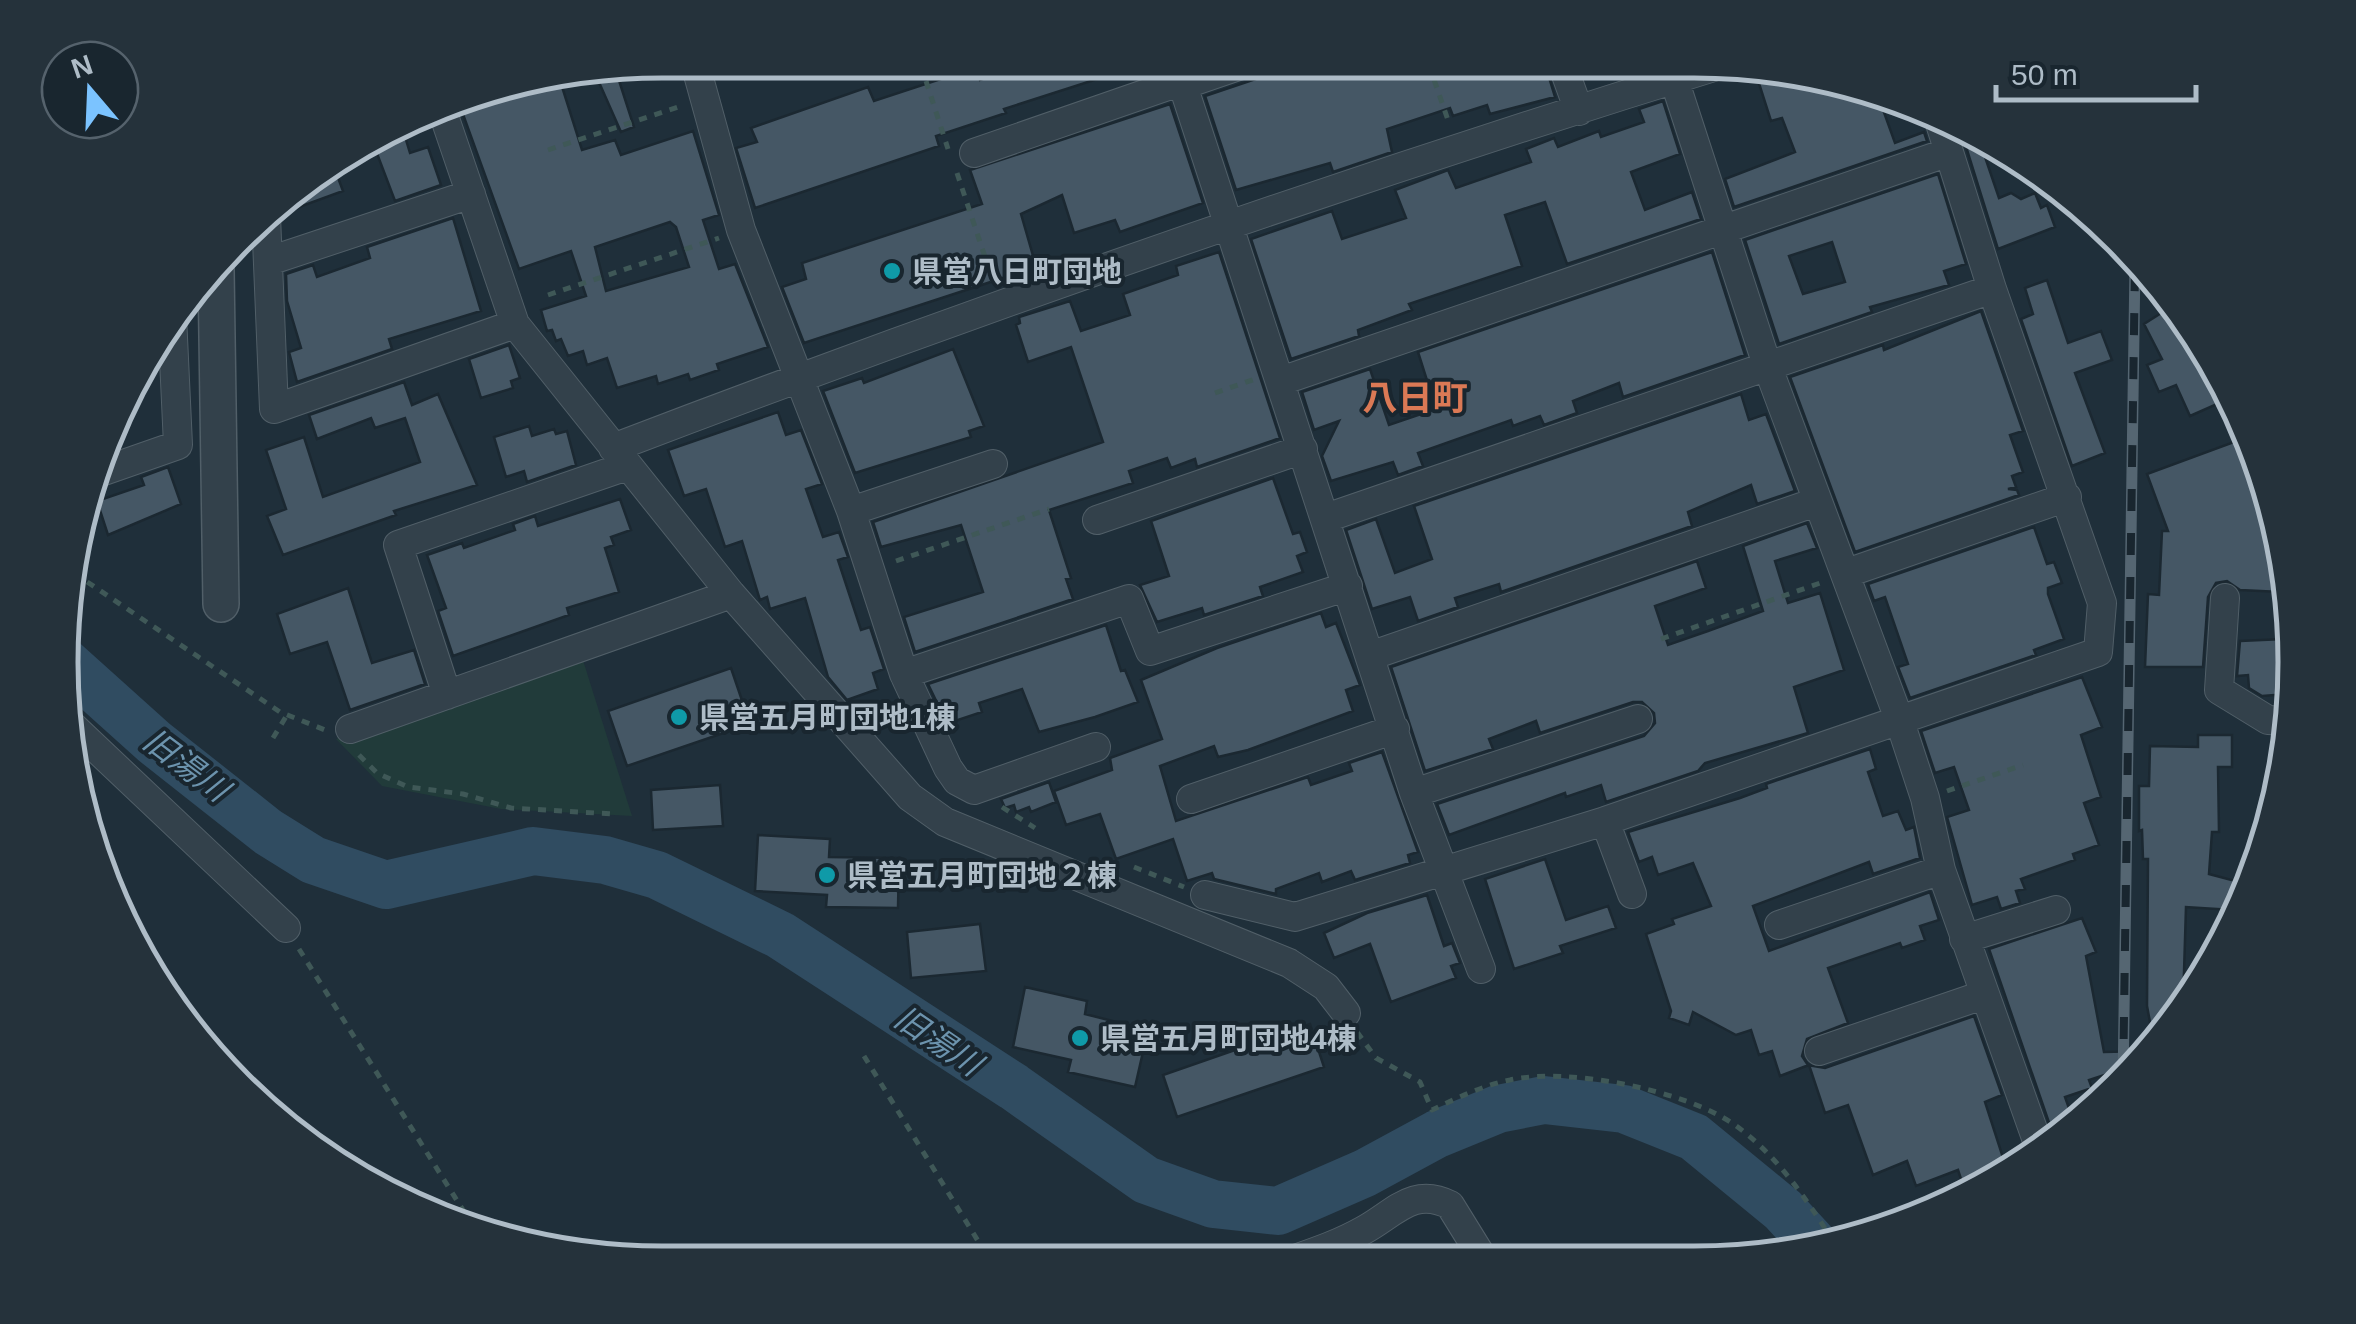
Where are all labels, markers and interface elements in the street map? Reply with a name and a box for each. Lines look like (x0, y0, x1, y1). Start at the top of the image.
north arrow (40, 40, 140, 140)
scale bar (1996, 40, 2196, 102)
text: N (67, 49, 97, 85)
text: 50 m (2011, 58, 2078, 91)
place label: 県営八日町団地 (912, 255, 1122, 288)
marker: 県営八日町団地 (881, 260, 903, 282)
district label: 八日町 (1362, 378, 1468, 417)
place label: 県営五月町団地1棟 (699, 701, 956, 734)
marker: 県営五月町団地1棟 (668, 706, 690, 728)
water label: 旧湯川 (137, 722, 238, 810)
place label: 県営五月町団地２棟 (847, 859, 1117, 892)
marker: 県営五月町団地２棟 (816, 864, 838, 886)
water label: 旧湯川 (888, 999, 990, 1084)
place label: 県営五月町団地4棟 (1100, 1022, 1357, 1055)
marker: 県営五月町団地4棟 (1069, 1027, 1091, 1049)

